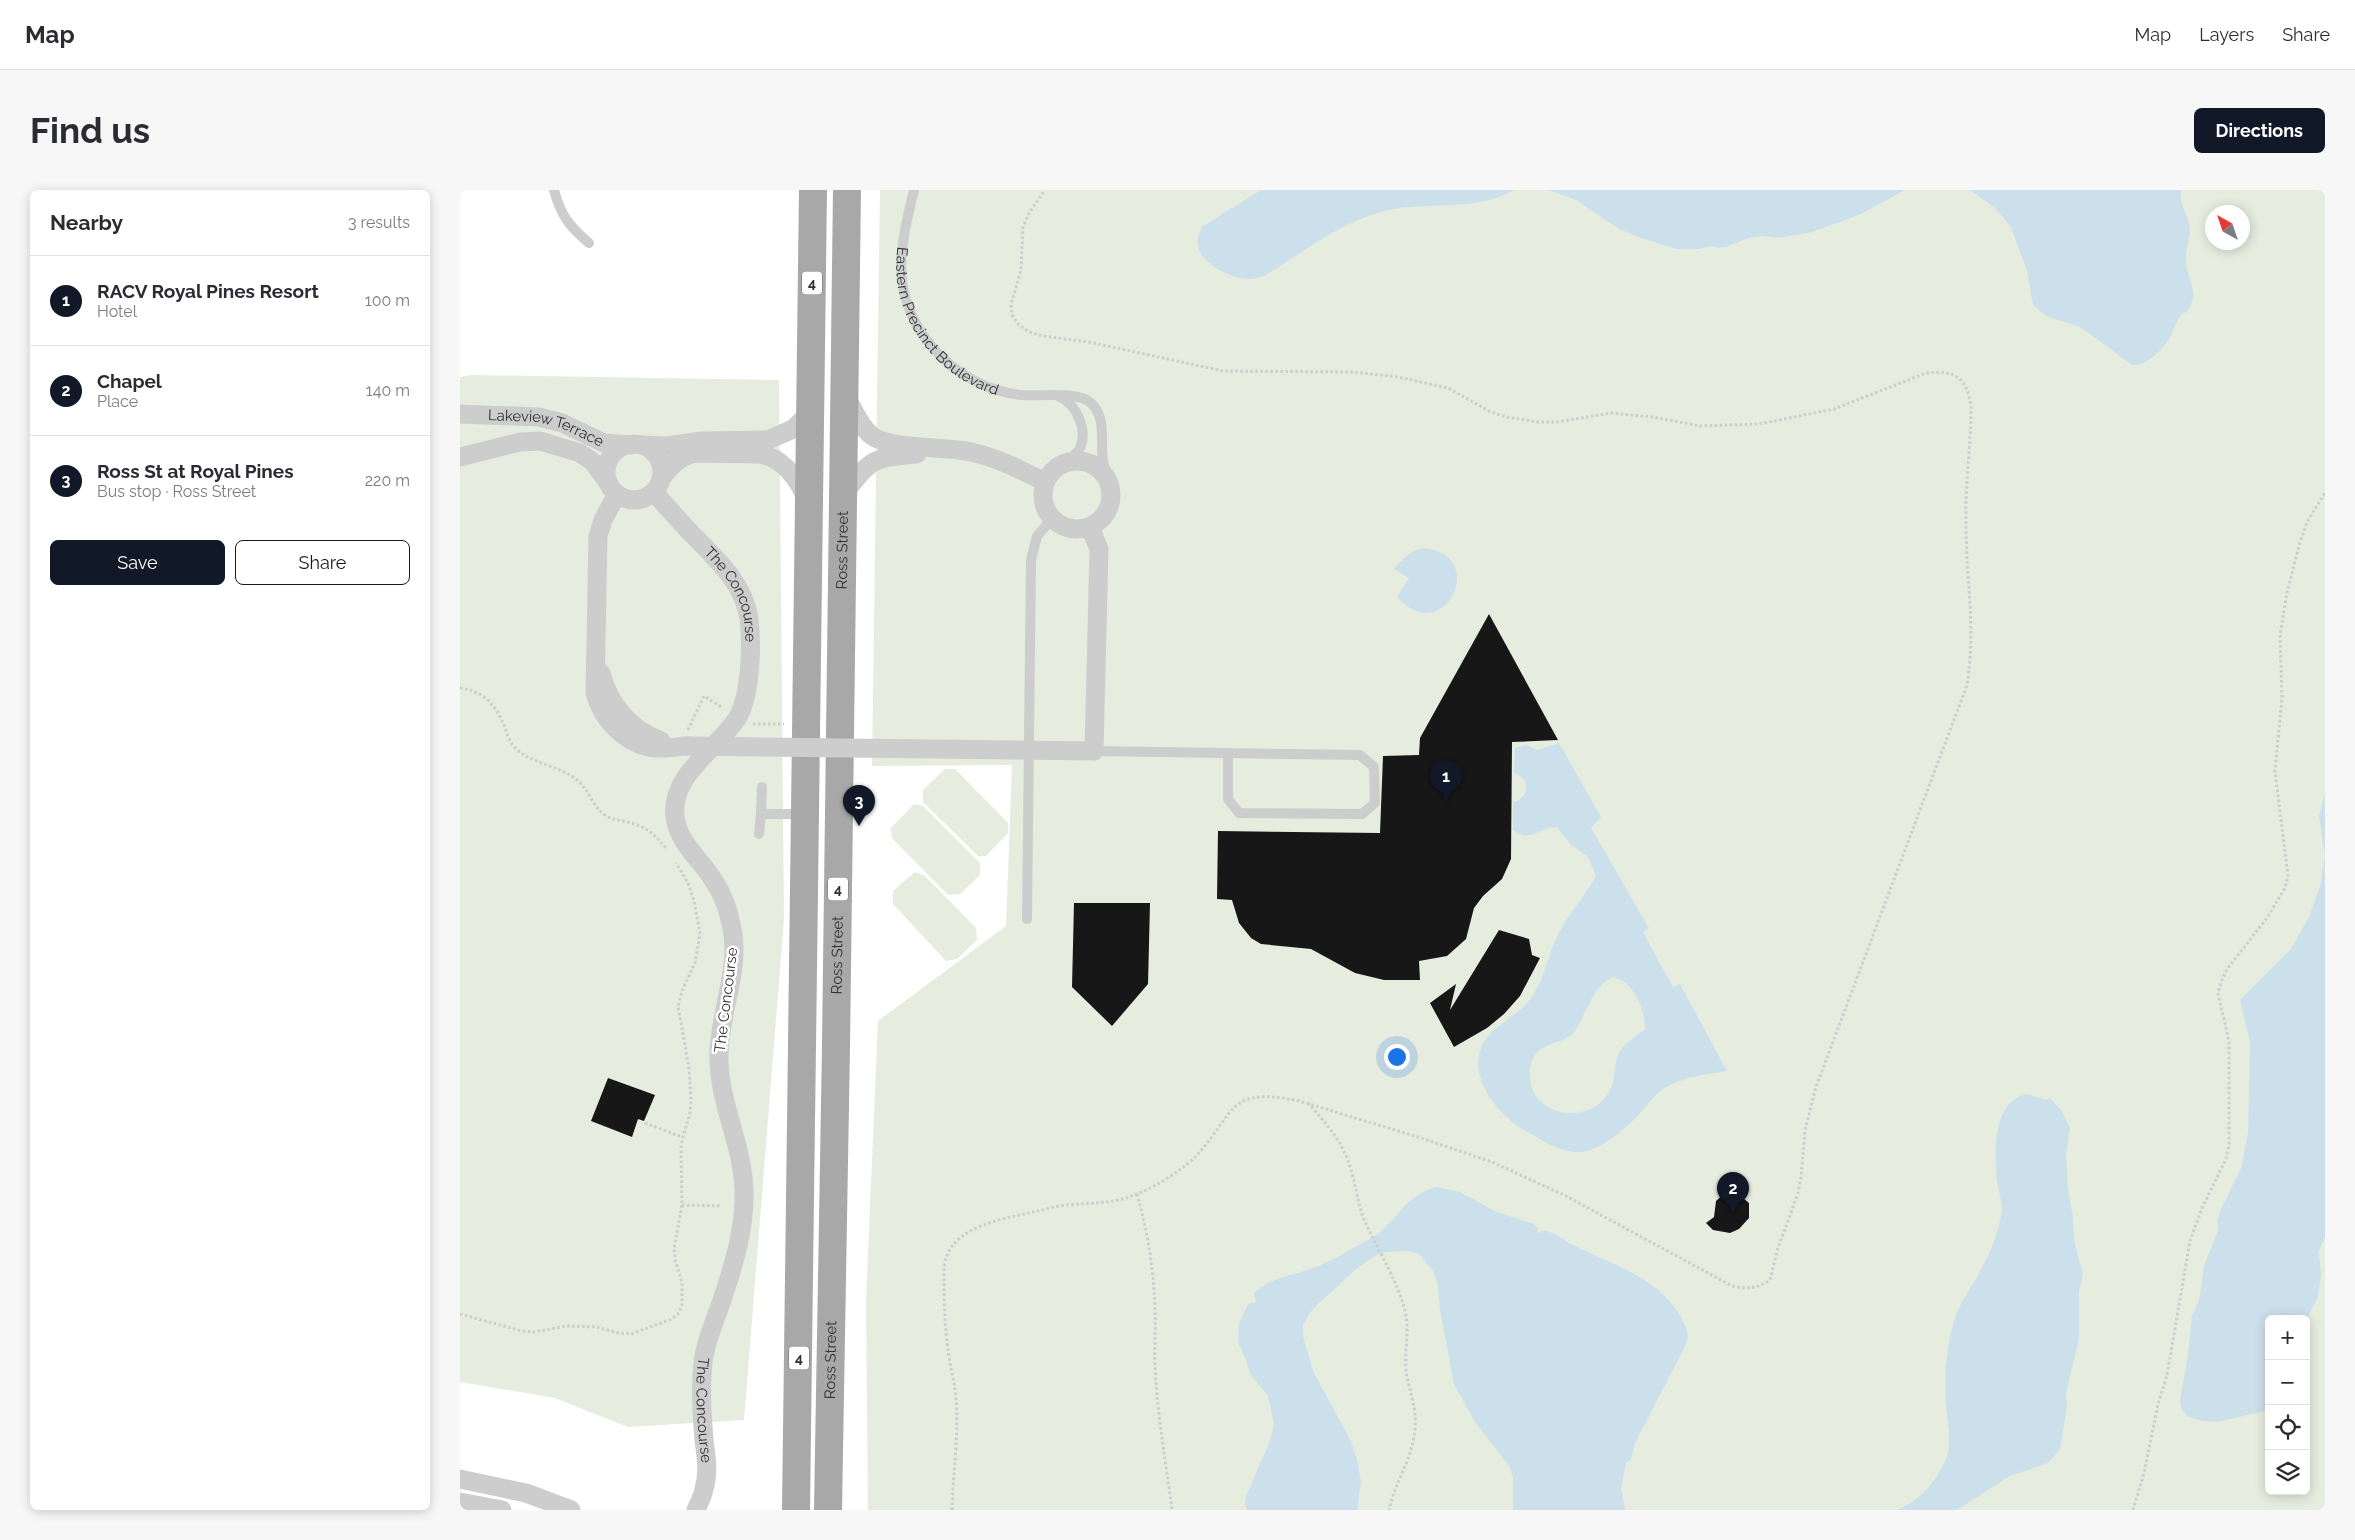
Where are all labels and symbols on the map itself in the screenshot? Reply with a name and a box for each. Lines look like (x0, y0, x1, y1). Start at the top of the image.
north arrow (2205, 205, 2250, 250)
street label: Eastern Precinct Boulevard (892, 246, 1001, 399)
road number: 4 (802, 272, 822, 295)
street label: Lakeview Terrace (488, 406, 607, 451)
street label: Ross Street (833, 511, 852, 589)
street label: The Concourse (701, 543, 759, 642)
pin: 1 (1430, 760, 1462, 801)
pin: 3 (843, 785, 875, 826)
road number: 4 (828, 878, 848, 901)
street label: Ross Street (828, 916, 847, 994)
street label: The Concourse (711, 946, 741, 1054)
your location (1384, 1044, 1410, 1070)
pin: 2 (1717, 1172, 1749, 1213)
street label: Ross Street (821, 1321, 840, 1399)
road number: 4 (789, 1346, 809, 1370)
street label: The Concourse (692, 1356, 716, 1464)

